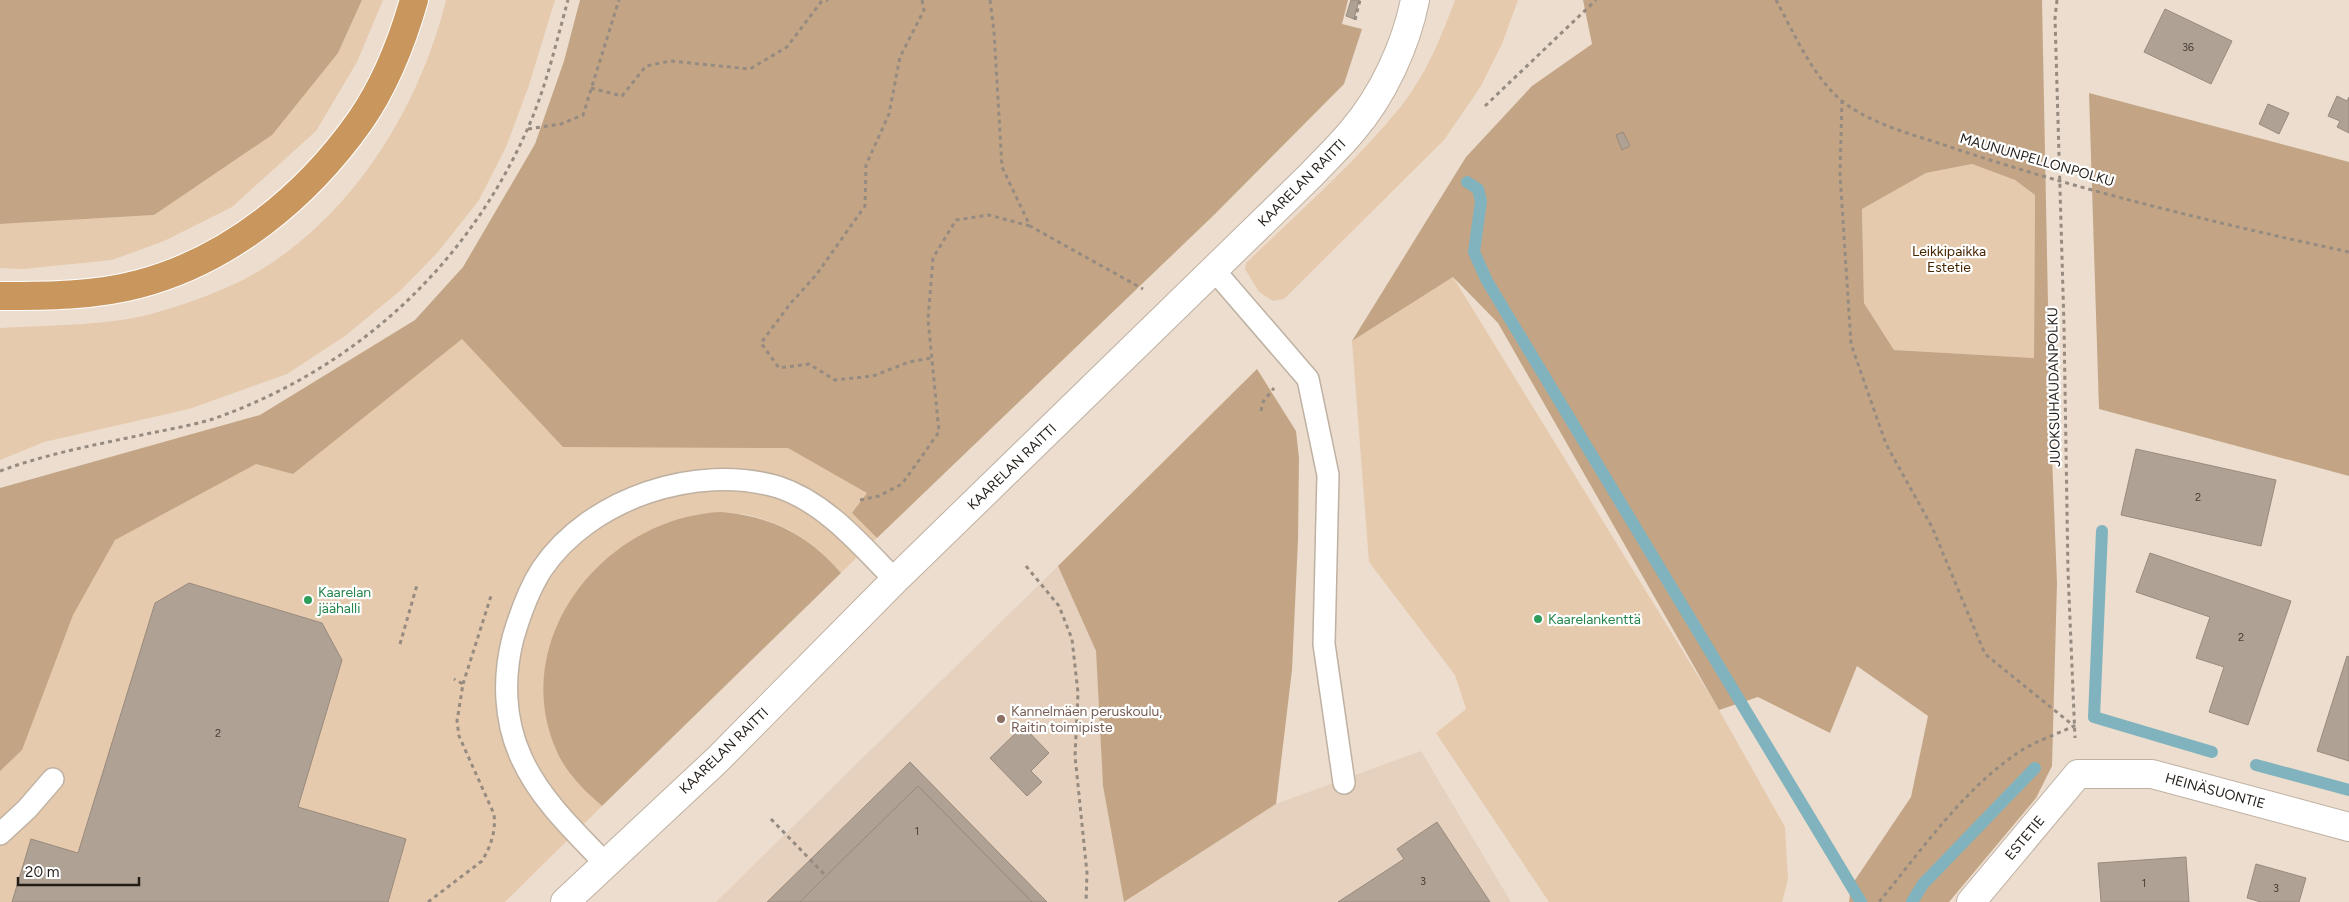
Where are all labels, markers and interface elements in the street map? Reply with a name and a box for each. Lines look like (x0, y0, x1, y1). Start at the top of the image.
house number: 36 (2182, 41, 2194, 54)
street label: MAUNUNPELLONPOLKU (1958, 130, 2116, 190)
street label: KAARELAN RAITTI (1255, 136, 1349, 230)
park label: Leikkipaikka Estetie (1912, 243, 1986, 276)
street label: JUOKSUHAUDANPOLKU (2044, 307, 2064, 467)
street label: KAARELAN RAITTI (964, 420, 1060, 514)
house number: 2 (2195, 491, 2201, 504)
place label: Kaarelan jäähalli (317, 584, 371, 617)
marker: Kaarelan jäähalli (302, 594, 314, 606)
place label: Kaarelankenttä (1548, 611, 1641, 628)
marker: Kaarelankenttä (1532, 613, 1544, 625)
house number: 2 (2238, 631, 2244, 644)
place label: Kannelmäen peruskoulu, Raitin toimipiste (1011, 703, 1162, 736)
street label: KAARELAN RAITTI (676, 704, 772, 798)
marker: Kannelmäen peruskoulu, Raitin toimipiste (995, 713, 1007, 725)
house number: 2 (215, 727, 221, 740)
street label: HEINÄSUONTIE (2163, 769, 2267, 813)
street label: ESTETIE (2002, 812, 2048, 864)
house number: 1 (915, 825, 919, 838)
scale bar (18, 854, 139, 886)
text: 20 m (25, 863, 59, 881)
house number: 3 (1420, 875, 1426, 888)
house number: 1 (2142, 877, 2146, 890)
house number: 3 (2273, 882, 2279, 895)

